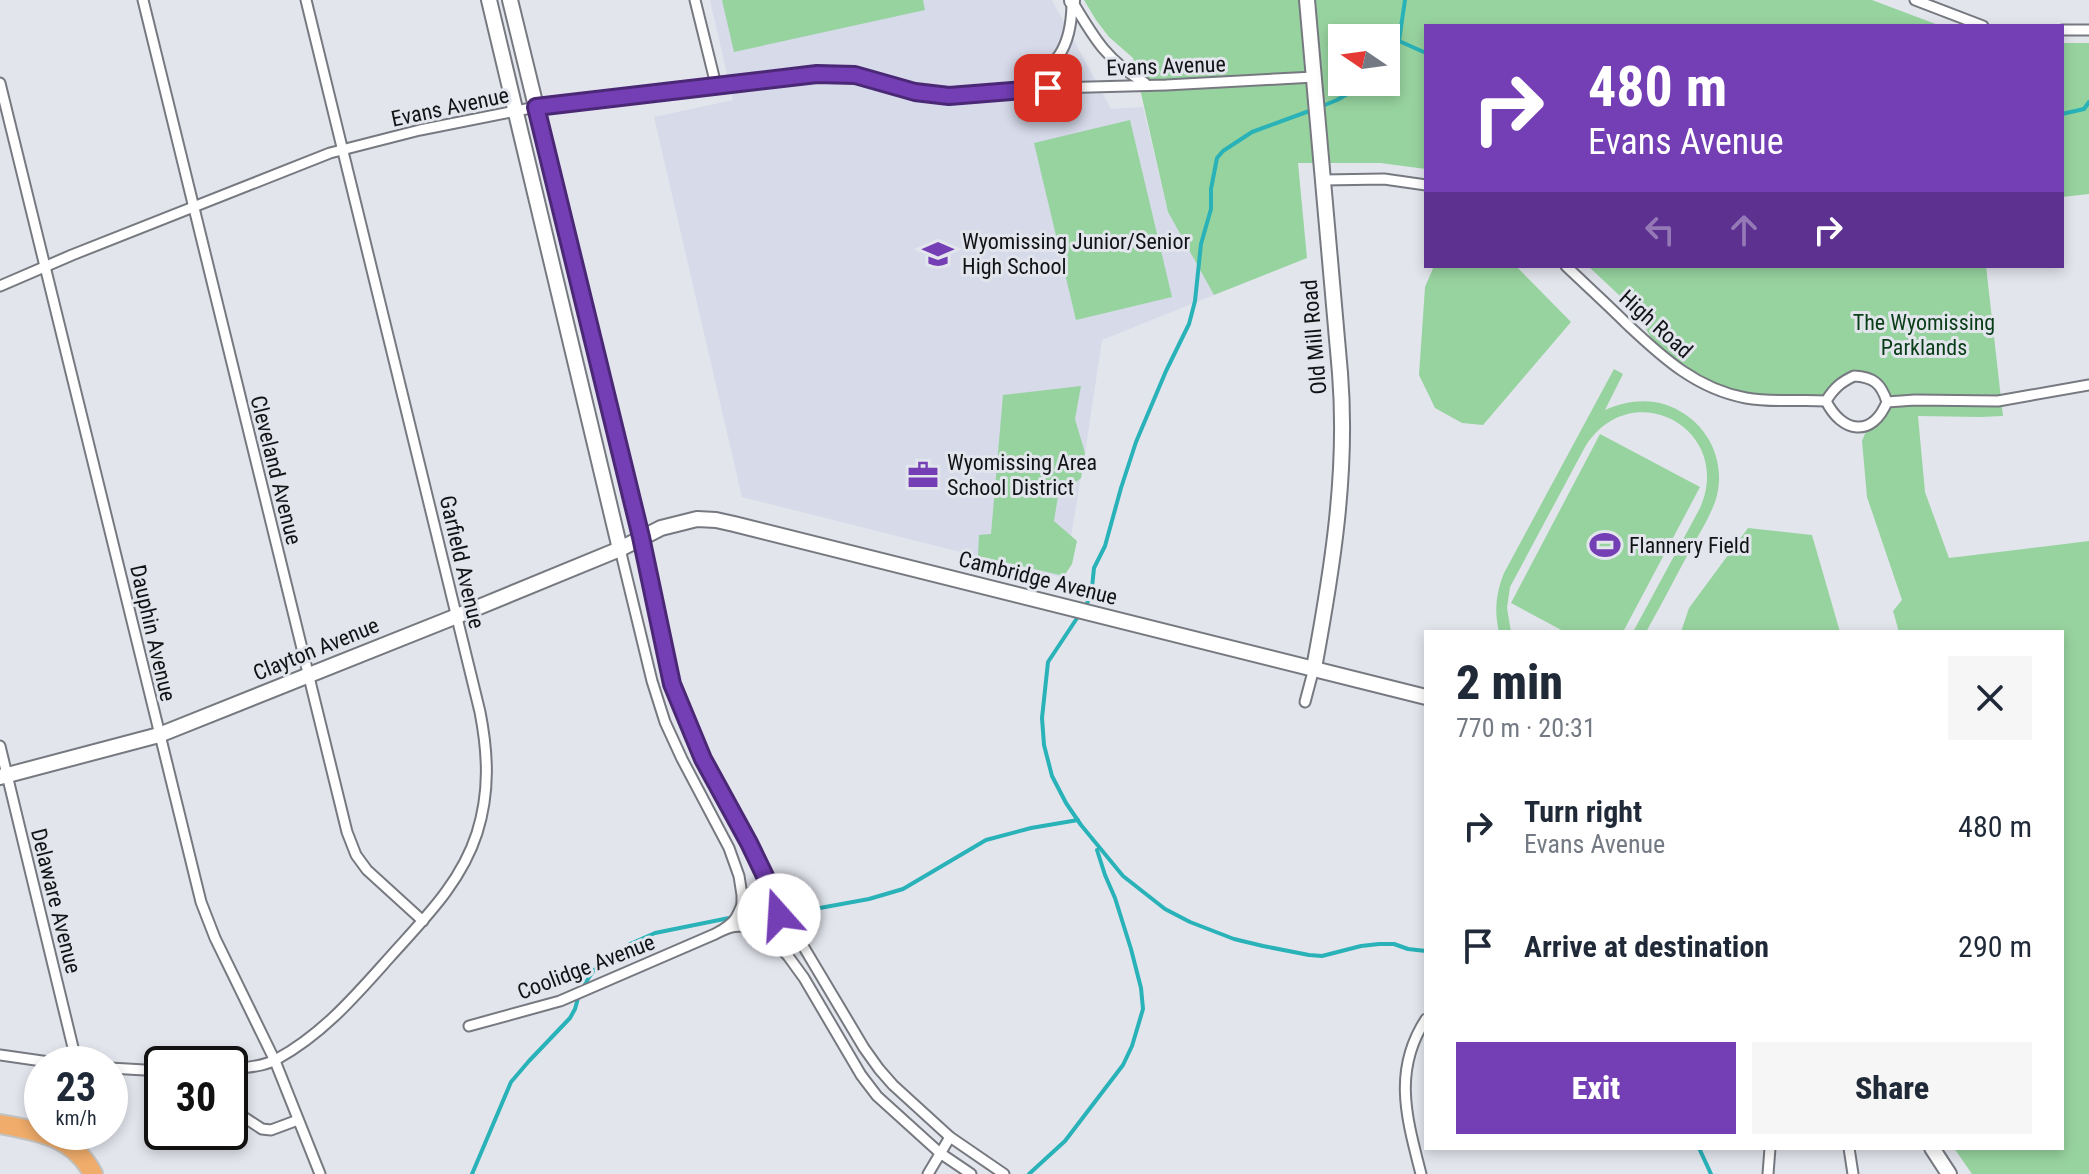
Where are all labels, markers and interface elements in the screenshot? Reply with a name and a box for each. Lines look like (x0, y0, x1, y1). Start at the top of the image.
north arrow (1328, 24, 1400, 96)
map controls (1328, 24, 1400, 96)
street label: Evans Avenue (1106, 51, 1226, 81)
pin (1014, 54, 1082, 122)
text: 480 m (1588, 54, 1727, 120)
icon: right (1456, 56, 1560, 160)
icon: arrive (1026, 66, 1070, 110)
street label: Evans Avenue (389, 82, 511, 132)
text: Evans Avenue (1588, 121, 1784, 163)
icon: left (1638, 208, 1682, 252)
icon: ahead (1722, 208, 1766, 252)
icon: right (1806, 208, 1850, 252)
place label: Wyomissing Junior/Senior High School (962, 229, 1190, 279)
school or university icon: Wyomissing Junior/Senior High School (921, 237, 955, 271)
street label: Old Mill Road (1297, 279, 1331, 395)
street label: High Road (1614, 285, 1698, 363)
park label: The Wyomissing Parklands (1853, 310, 1995, 360)
street label: Cleveland Avenue (245, 393, 307, 547)
place label: Wyomissing Area School District (947, 450, 1097, 500)
office icon: Wyomissing Area School District (906, 458, 940, 492)
street label: Garfield Avenue (435, 493, 489, 631)
sports icon: Flannery Field (1588, 528, 1622, 562)
place label: Flannery Field (1629, 533, 1750, 558)
street label: Cambridge Avenue (956, 546, 1120, 610)
street label: Dauphin Avenue (125, 562, 181, 704)
street label: Clayton Avenue (249, 612, 383, 686)
text: 2 min (1456, 654, 1563, 711)
button: close (1948, 656, 2032, 740)
text: 770 m · 20:31 (1456, 713, 1596, 743)
text: Turn right (1524, 794, 1642, 829)
icon: right (1456, 804, 1500, 848)
text: 480 m (1958, 809, 2032, 844)
street label: Delaware Avenue (26, 826, 86, 976)
text: Evans Avenue (1524, 829, 1665, 859)
position arrow (737, 873, 821, 957)
icon: arrive (1456, 924, 1500, 968)
street label: Coolidge Avenue (514, 929, 658, 1005)
text: Arrive at destination (1524, 929, 1769, 964)
text: 290 m (1958, 929, 2032, 964)
button: Exit (1456, 1042, 1736, 1134)
button: Share (1752, 1042, 2032, 1134)
speed limit sign: 30 (144, 1046, 248, 1150)
text: 23 (56, 1064, 96, 1111)
text: km/h (55, 1106, 97, 1130)

